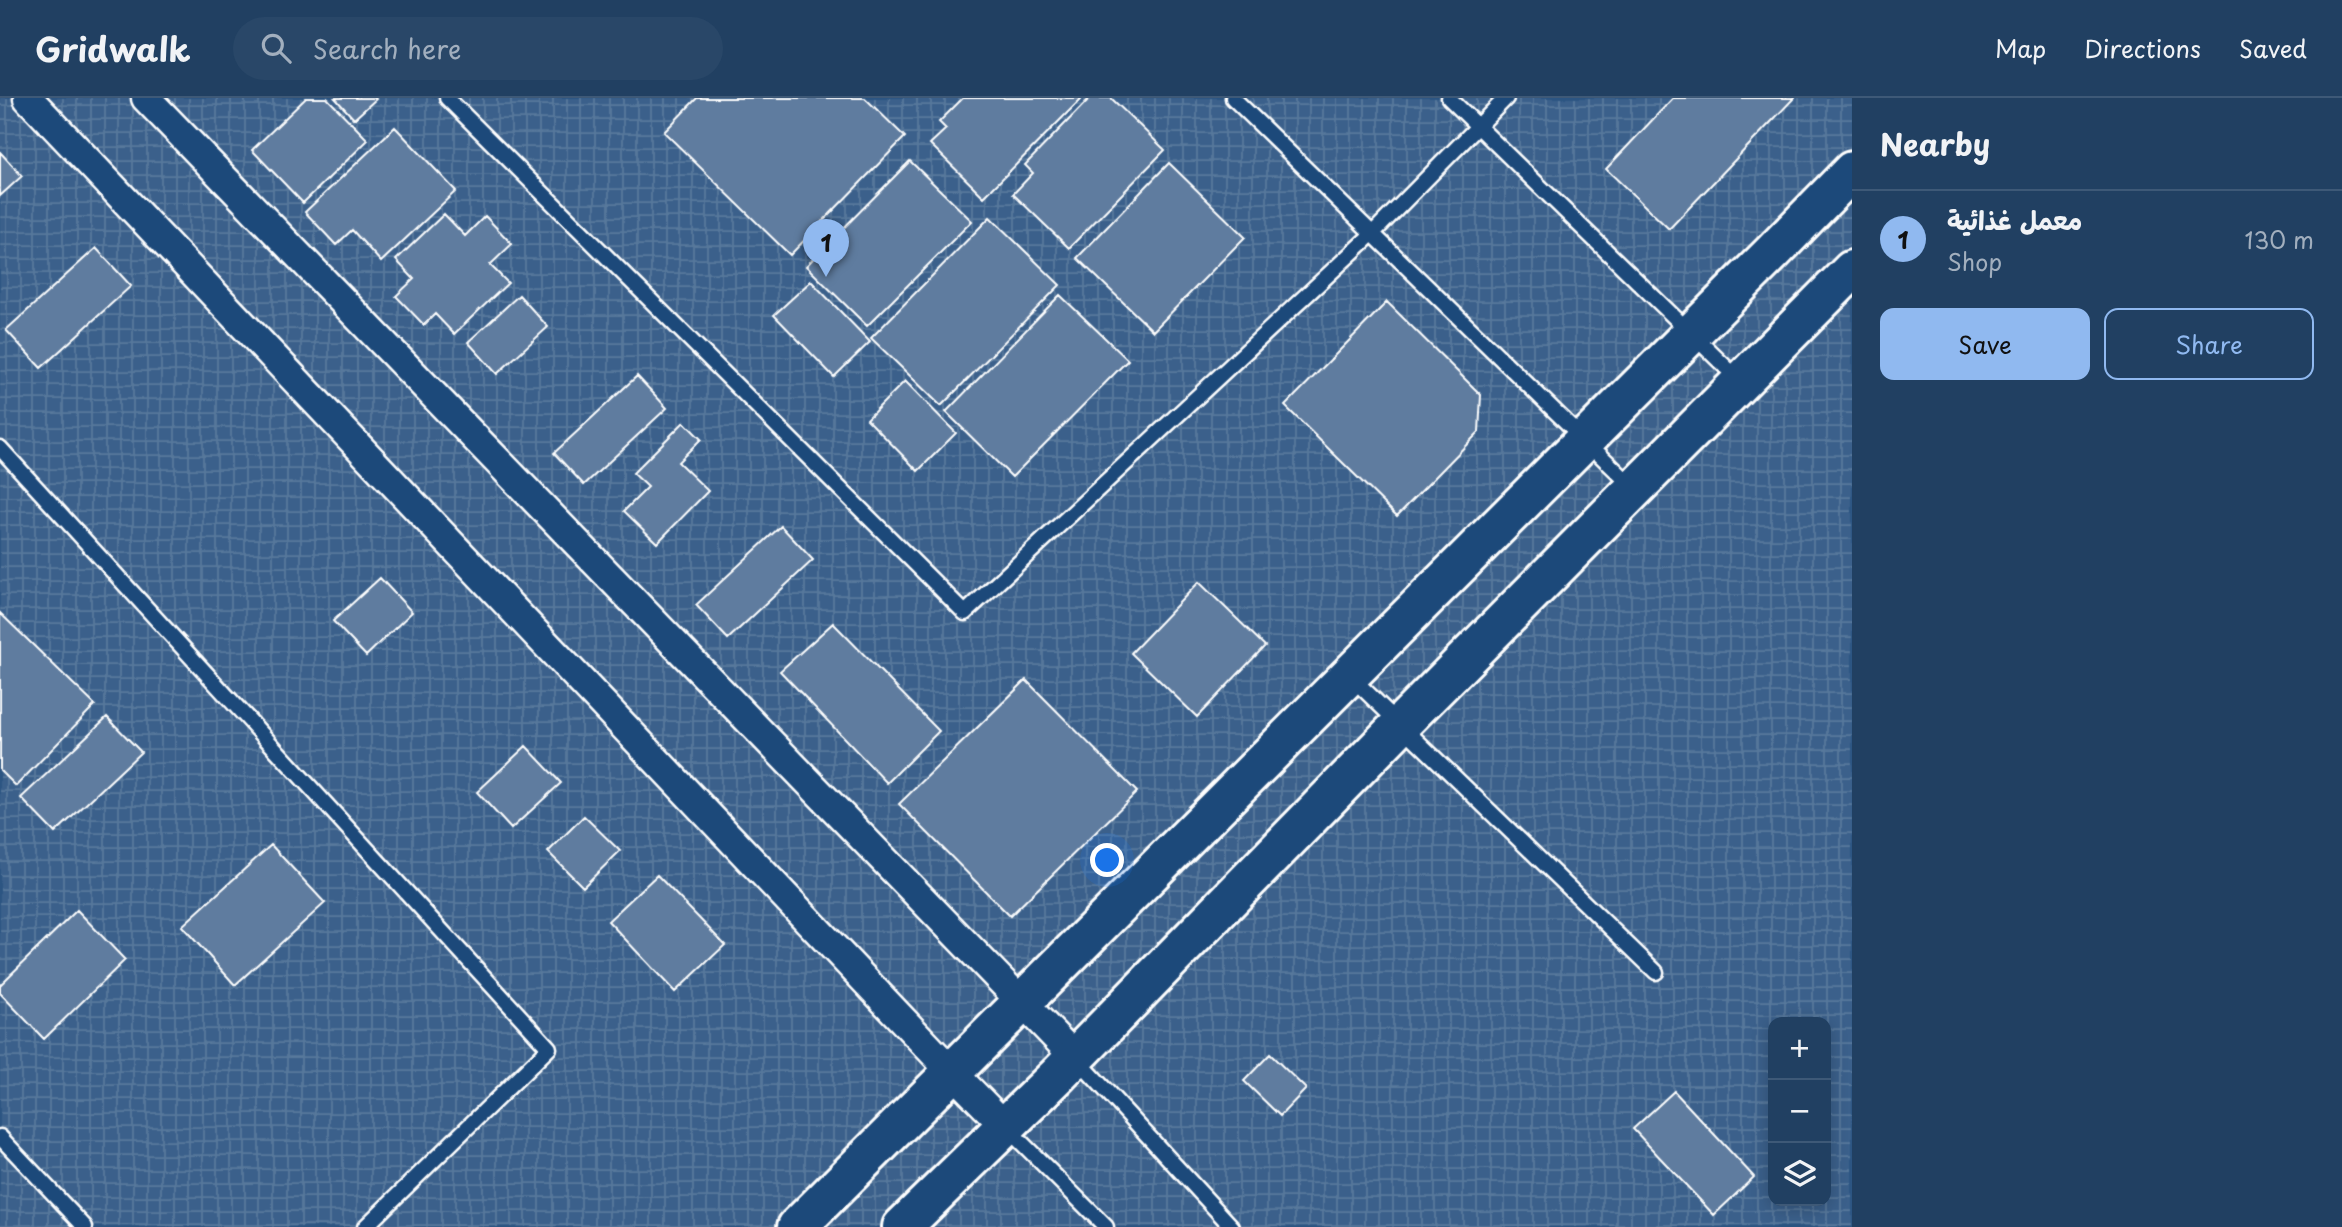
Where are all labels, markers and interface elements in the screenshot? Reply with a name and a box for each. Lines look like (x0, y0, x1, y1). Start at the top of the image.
search box (233, 17, 723, 80)
text: Gridwalk (35, 23, 191, 73)
icon: search (257, 29, 295, 67)
text: Search here (313, 29, 461, 68)
text: Map (1995, 30, 2046, 66)
text: Directions (2084, 30, 2201, 66)
text: Saved (2239, 30, 2307, 66)
text: Nearby (1880, 121, 1990, 166)
text: معمل غذائية (1947, 200, 2082, 239)
pin: 1 (803, 219, 849, 277)
text: 1 (1898, 222, 1909, 257)
text: 130 m (2244, 222, 2314, 257)
text: Shop (1947, 244, 2002, 279)
button: Save (1880, 308, 2090, 380)
button: Share (2104, 308, 2314, 380)
your location (1090, 843, 1124, 877)
map controls (1768, 1017, 1831, 1206)
button: + (1768, 1017, 1831, 1080)
button: − (1768, 1080, 1831, 1143)
button: layers (1768, 1143, 1831, 1206)

